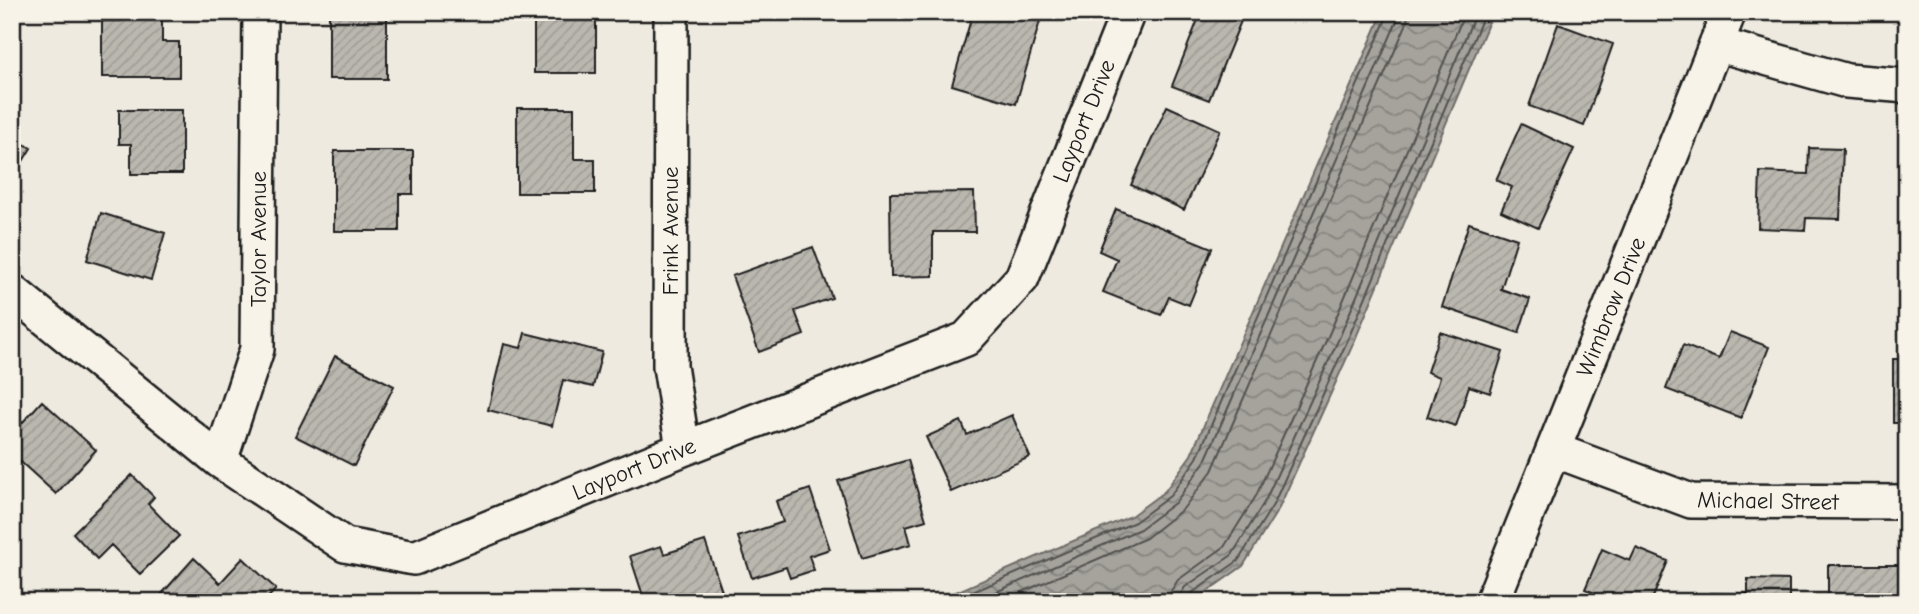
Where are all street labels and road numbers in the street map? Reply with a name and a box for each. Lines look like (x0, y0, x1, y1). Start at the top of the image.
street label: Layport Drive (1047, 55, 1121, 187)
street label: Frink Avenue (657, 166, 684, 296)
street label: Taylor Avenue (245, 171, 272, 307)
street label: Wimbrow Drive (1571, 233, 1651, 381)
street label: Layport Drive (568, 432, 700, 506)
street label: Michael Street (1697, 486, 1840, 516)

